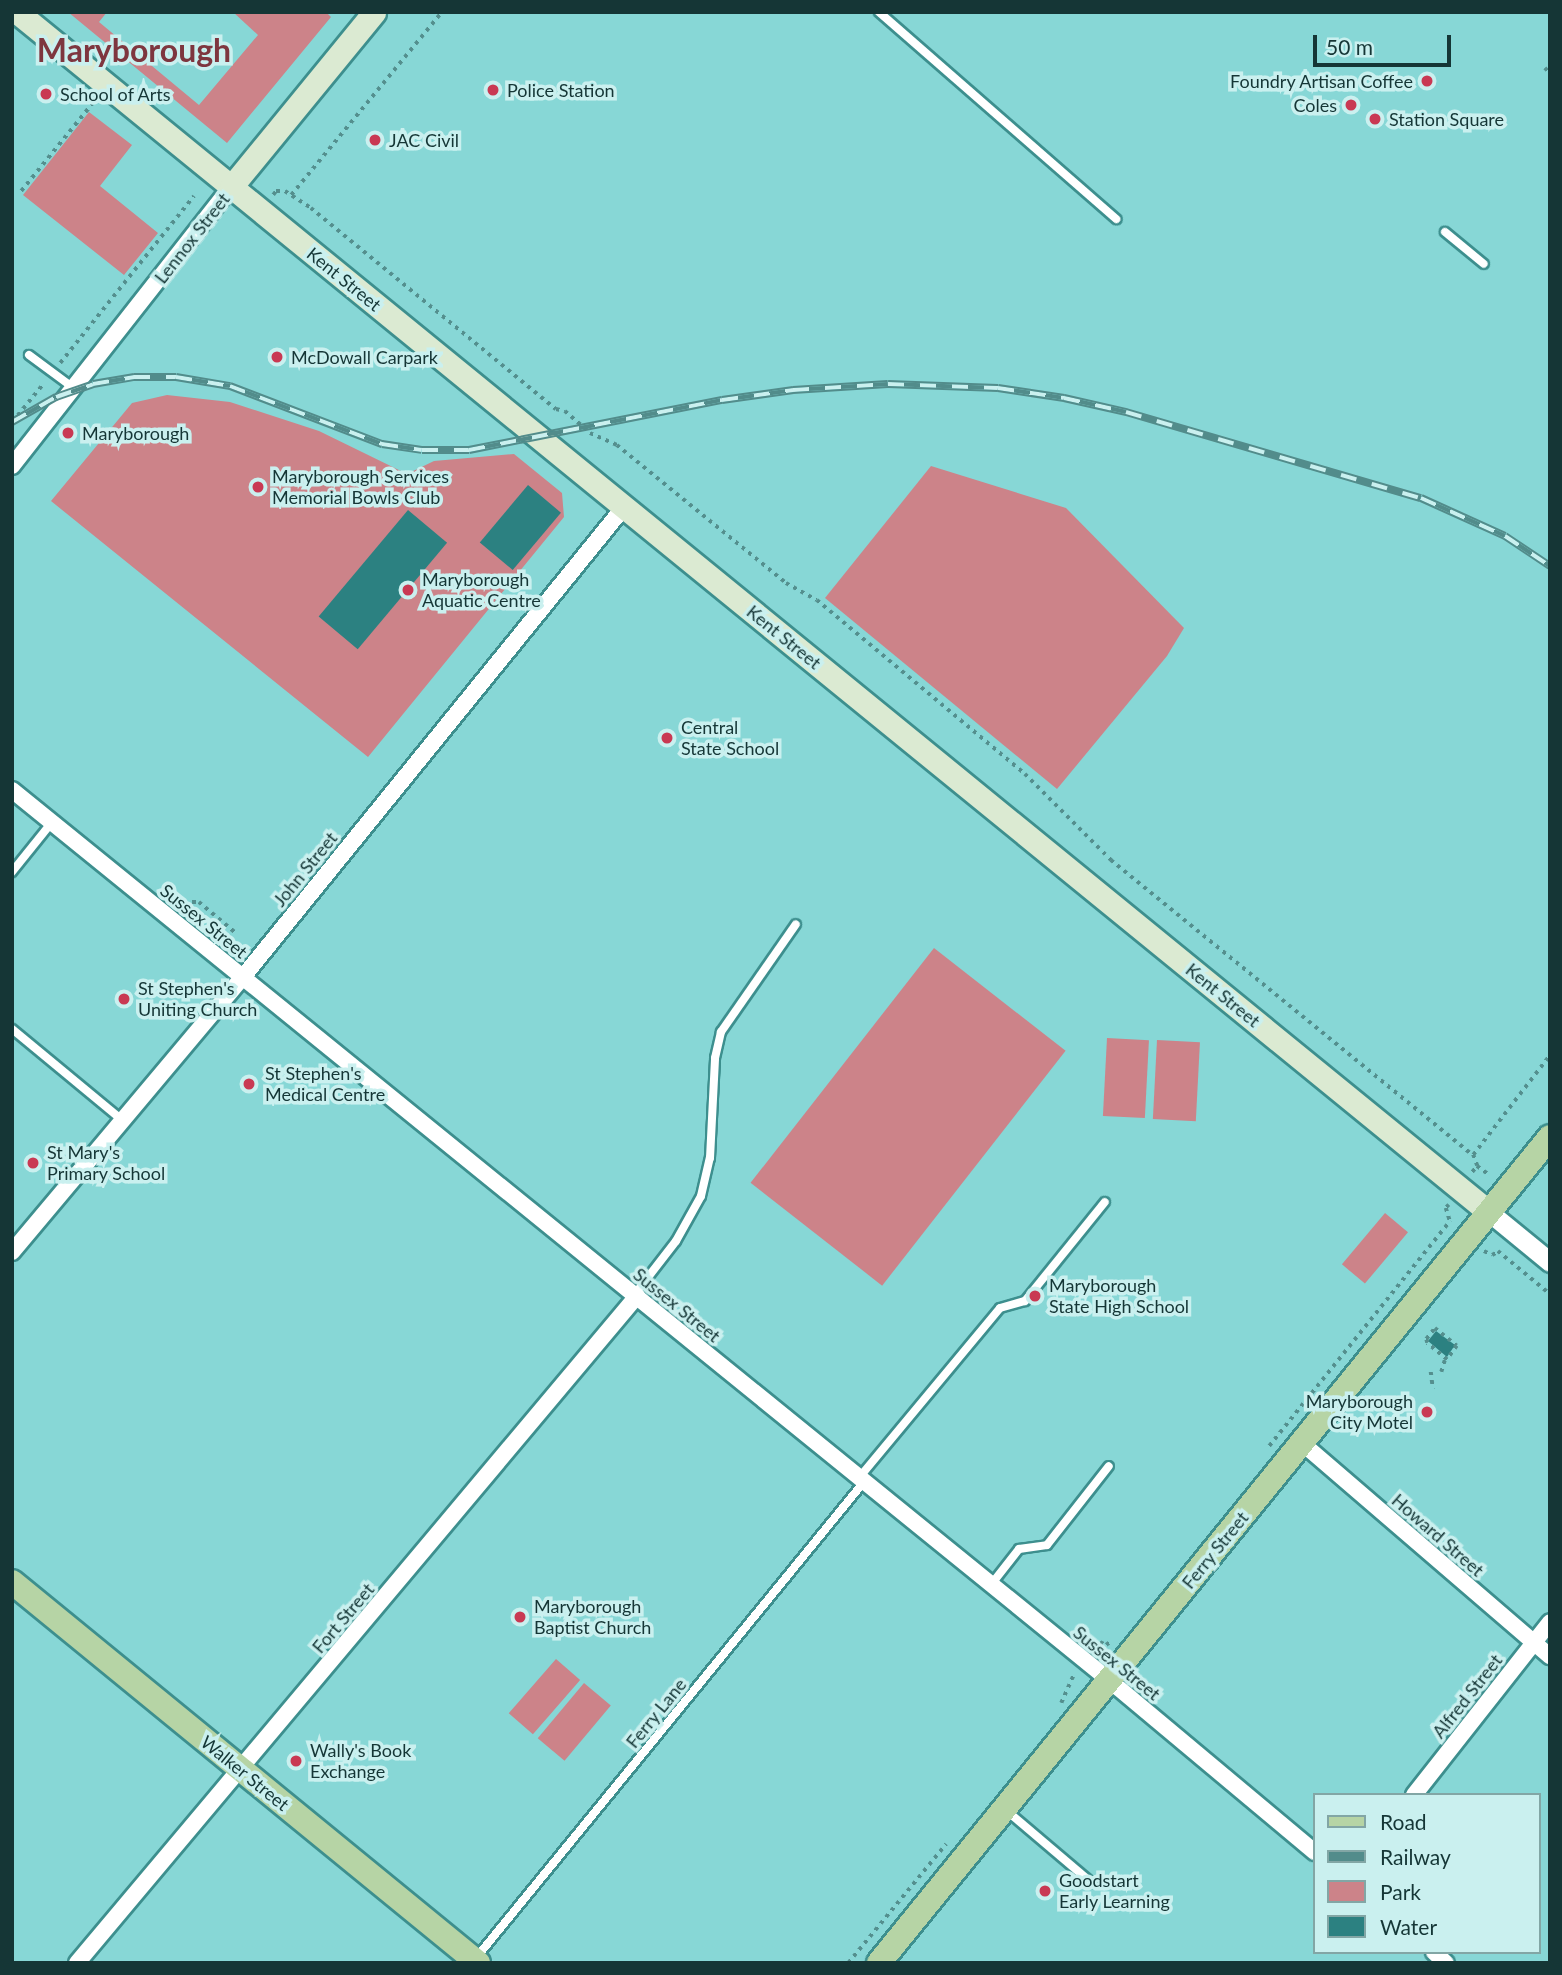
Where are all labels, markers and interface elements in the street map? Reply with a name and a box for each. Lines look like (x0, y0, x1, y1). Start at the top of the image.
scale bar (1317, 21, 1455, 65)
district label: Maryborough (37, 31, 231, 69)
text: 50 m (1326, 34, 1373, 59)
place label: Foundry Artisan Coffee (1229, 70, 1413, 92)
marker: Foundry Artisan Coffee (1419, 73, 1435, 89)
place label: Police Station (507, 79, 615, 101)
marker: Police Station (485, 82, 501, 98)
place label: School of Arts (60, 83, 171, 105)
marker: School of Arts (38, 86, 54, 102)
place label: Coles (1293, 94, 1337, 116)
marker: Coles (1343, 97, 1359, 113)
place label: Station Square (1389, 108, 1504, 130)
marker: Station Square (1367, 111, 1383, 127)
place label: JAC Civil (389, 129, 459, 151)
marker: JAC Civil (367, 132, 383, 148)
street label: Lennox Street (150, 188, 234, 288)
street label: Kent Street (303, 243, 385, 315)
place label: McDowall Carpark (291, 346, 438, 368)
marker: McDowall Carpark (269, 349, 285, 365)
place label: Maryborough (82, 422, 189, 444)
marker: Maryborough (60, 425, 76, 441)
place label: Maryborough Services Memorial Bowls Club (272, 466, 449, 508)
marker: Maryborough Services Memorial Bowls Club (250, 479, 266, 495)
place label: Maryborough Aquatic Centre (422, 569, 541, 612)
marker: Maryborough Aquatic Centre (400, 582, 416, 598)
street label: Kent Street (743, 601, 825, 673)
place label: Central State School (681, 717, 779, 760)
marker: Central State School (659, 730, 675, 746)
street label: John Street (268, 827, 342, 911)
street label: Sussex Street (156, 879, 252, 963)
street label: Kent Street (1182, 959, 1264, 1031)
place label: St Stephen's Uniting Church (138, 978, 257, 1020)
marker: St Stephen's Uniting Church (116, 991, 132, 1007)
place label: St Stephen's Medical Centre (265, 1063, 385, 1106)
marker: St Stephen's Medical Centre (239, 1074, 259, 1094)
place label: St Mary's Primary School (47, 1142, 166, 1184)
marker: St Mary's Primary School (25, 1155, 41, 1171)
street label: Sussex Street (629, 1263, 725, 1347)
place label: Maryborough State High School (1049, 1275, 1189, 1318)
marker: Maryborough State High School (1027, 1288, 1043, 1304)
place label: Maryborough City Motel (1306, 1391, 1413, 1434)
marker: Maryborough City Motel (1419, 1404, 1435, 1420)
street label: Howard Street (1388, 1489, 1488, 1581)
street label: Ferry Street (1177, 1507, 1253, 1593)
street label: Fort Street (308, 1579, 378, 1657)
place label: Maryborough Baptist Church (534, 1596, 651, 1638)
marker: Maryborough Baptist Church (512, 1609, 528, 1625)
street label: Sussex Street (1069, 1621, 1165, 1705)
street label: Alfred Street (1428, 1650, 1506, 1742)
street label: Ferry Lane (621, 1674, 691, 1752)
street label: Walker Street (196, 1731, 294, 1815)
place label: Wally's Book Exchange (310, 1740, 411, 1782)
marker: Wally's Book Exchange (288, 1753, 304, 1769)
legend (1314, 1793, 1541, 1954)
text: Road (1380, 1809, 1427, 1834)
text: Railway (1380, 1844, 1451, 1869)
place label: Goodstart Early Learning (1059, 1870, 1170, 1912)
text: Park (1380, 1879, 1421, 1904)
marker: Goodstart Early Learning (1037, 1883, 1053, 1899)
text: Water (1380, 1914, 1437, 1939)

